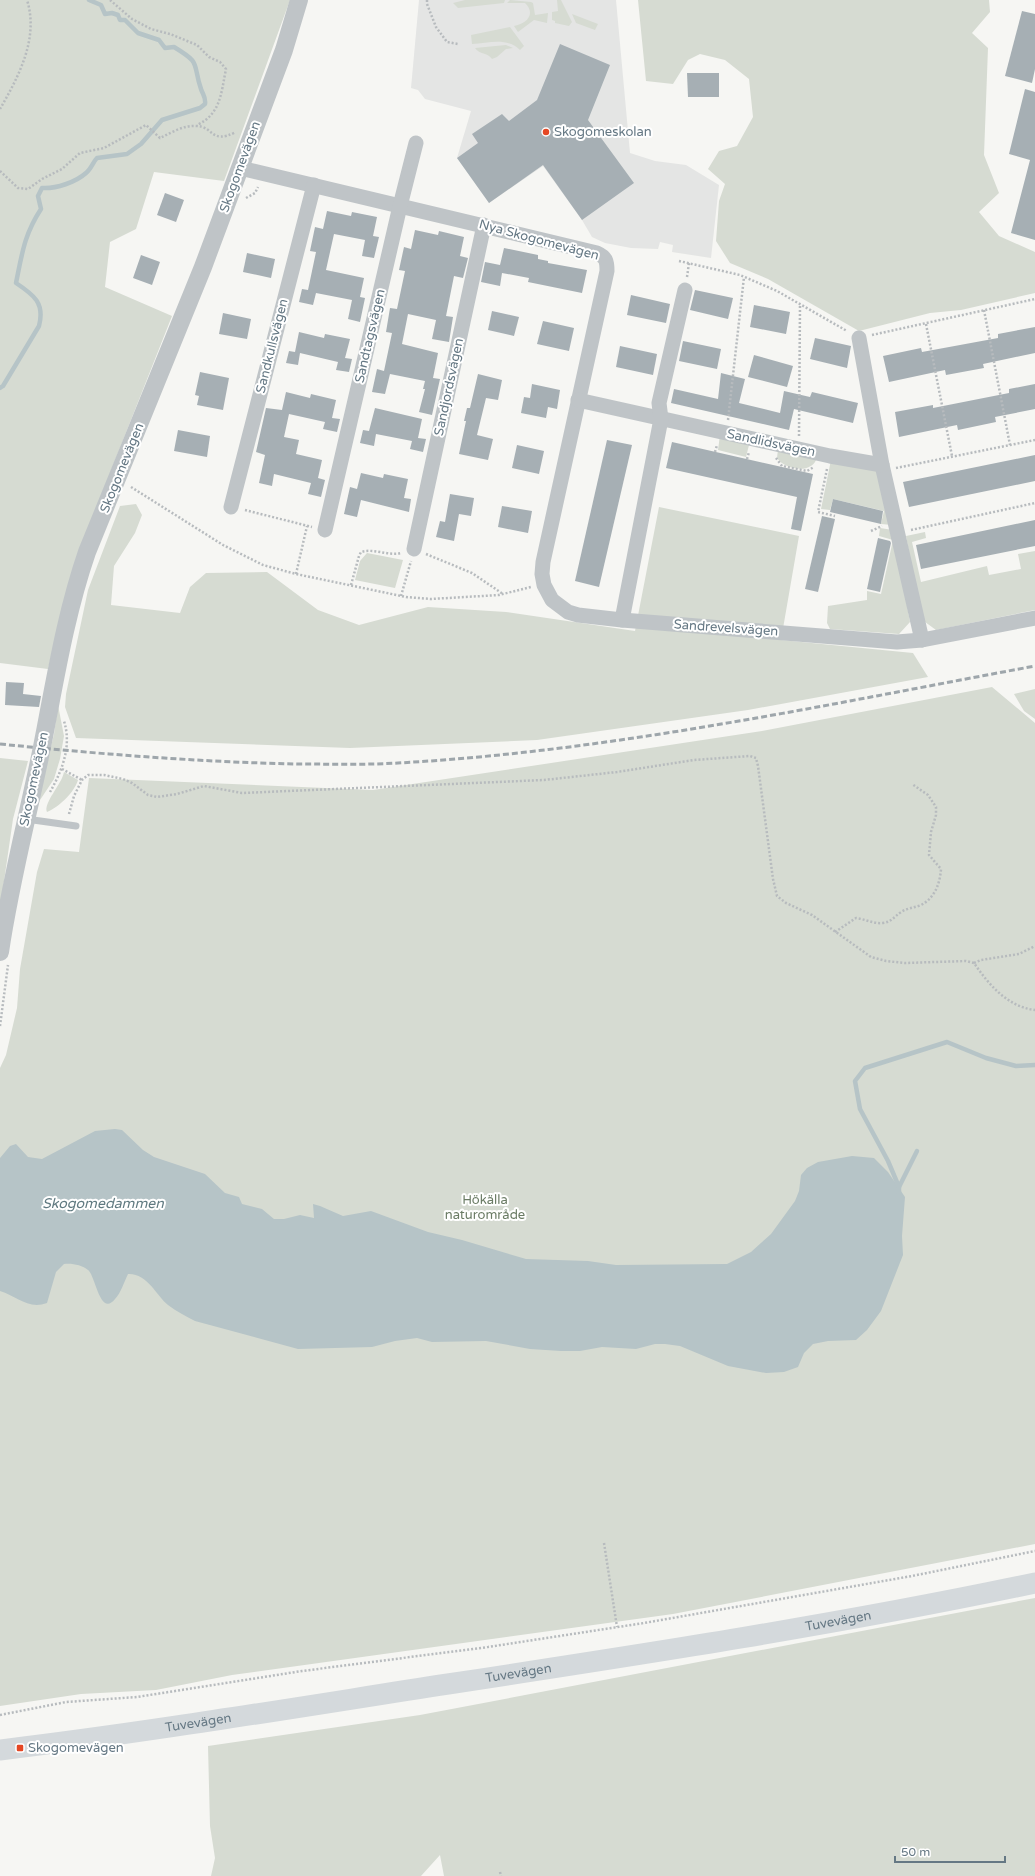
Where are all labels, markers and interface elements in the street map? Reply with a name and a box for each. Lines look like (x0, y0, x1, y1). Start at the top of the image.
street label: Skogomevägen (216, 119, 264, 215)
place label: Skogomeskolan (554, 124, 652, 140)
marker: Skogomeskolan (541, 127, 551, 137)
street label: Nya Skogomevägen (477, 216, 601, 264)
street label: Sandtagsvägen (351, 288, 389, 384)
street label: Sandkullsvägen (253, 297, 291, 395)
street label: Sandjordsvägen (431, 337, 467, 437)
street label: Skogomevägen (97, 421, 147, 515)
street label: Sandlidsvägen (725, 426, 817, 460)
street label: Sandrevelsvägen (673, 616, 779, 640)
street label: Skogomevägen (16, 731, 52, 827)
park label: Hökälla naturområde (445, 1192, 525, 1223)
water label: Skogomedammen (42, 1195, 164, 1212)
street label: Tuvevägen (804, 1607, 872, 1635)
street label: Tuvevägen (484, 1660, 553, 1686)
street label: Tuvevägen (164, 1710, 232, 1736)
place label: Skogomevägen (28, 1740, 124, 1756)
marker: Skogomevägen (15, 1743, 25, 1753)
scale bar (895, 1838, 1005, 1864)
text: 50 m (901, 1845, 930, 1859)

